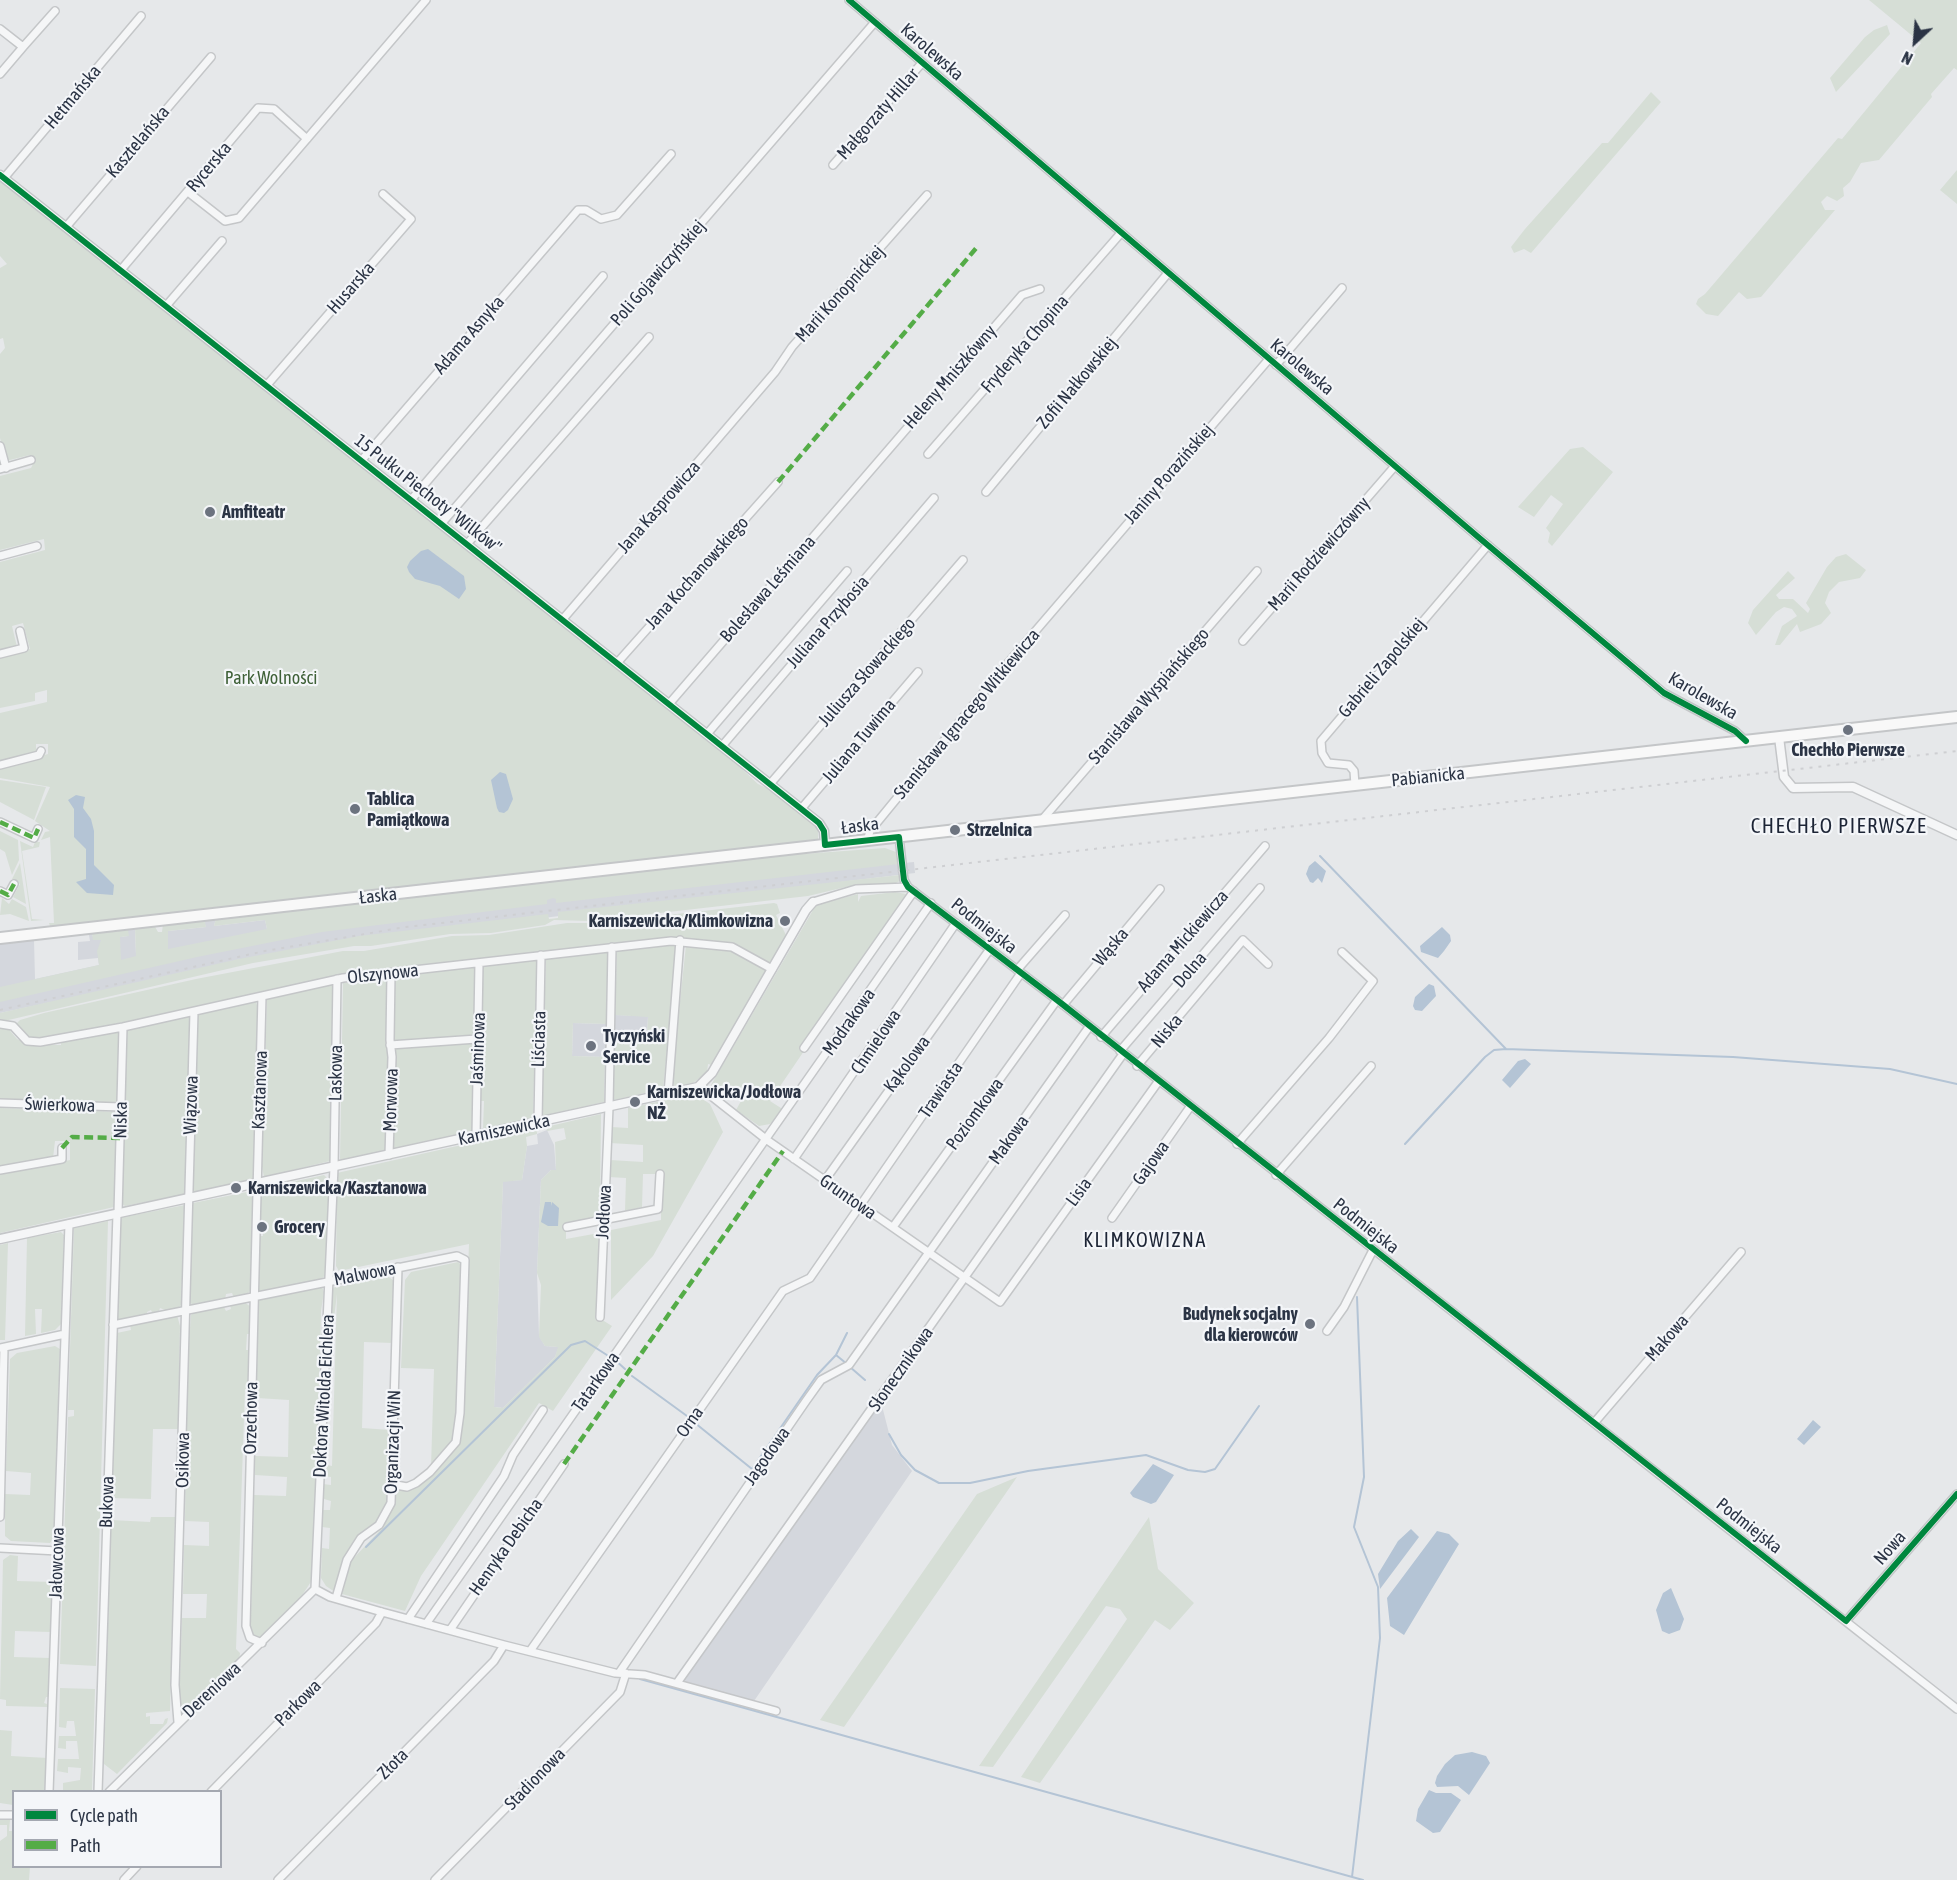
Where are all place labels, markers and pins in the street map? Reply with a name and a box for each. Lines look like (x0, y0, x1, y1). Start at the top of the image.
place label: Amfiteatr (222, 501, 285, 523)
marker: Amfiteatr (203, 505, 217, 519)
marker: Chechło Pierwsze (1841, 723, 1855, 737)
place label: Chechło Pierwsze (1791, 739, 1905, 761)
place label: Tablica Pamiątkowa (367, 788, 449, 830)
marker: Tablica Pamiątkowa (348, 802, 362, 816)
place label: Strzelnica (967, 819, 1032, 841)
marker: Strzelnica (948, 823, 962, 837)
place label: Karniszewicka/Klimkowizna (588, 910, 773, 932)
marker: Karniszewicka/Klimkowizna (778, 914, 792, 928)
place label: Tyczyński Service (603, 1025, 665, 1068)
marker: Tyczyński Service (584, 1039, 598, 1053)
place label: Karniszewicka/Jodłowa NŻ (647, 1081, 801, 1124)
marker: Karniszewicka/Jodłowa NŻ (628, 1095, 642, 1109)
place label: Karniszewicka/Kasztanowa (248, 1177, 427, 1199)
marker: Karniszewicka/Kasztanowa (229, 1181, 243, 1195)
place label: Grocery (274, 1216, 325, 1238)
marker: Grocery (255, 1220, 269, 1234)
place label: Budynek socjalny dla kierowców (1183, 1303, 1298, 1346)
marker: Budynek socjalny dla kierowców (1303, 1317, 1317, 1331)

